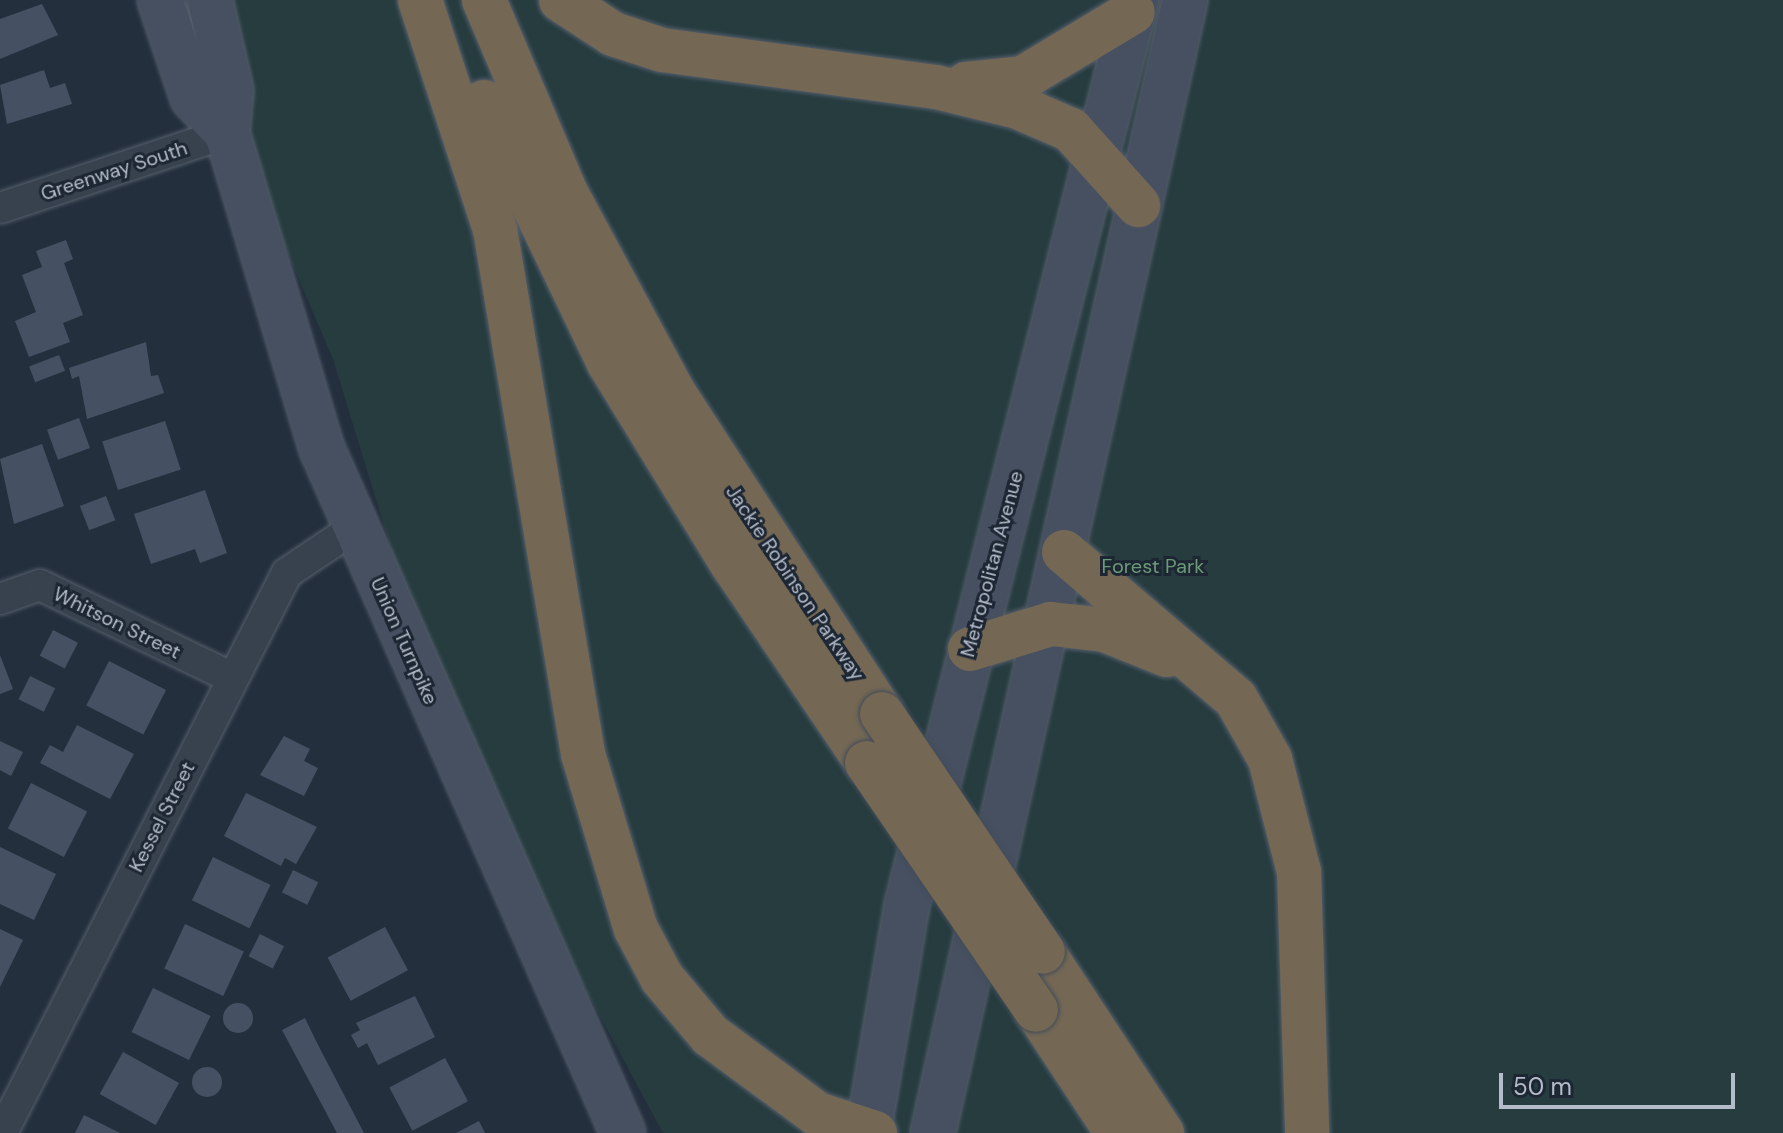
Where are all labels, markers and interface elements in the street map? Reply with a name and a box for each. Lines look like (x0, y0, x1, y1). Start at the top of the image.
street label: Greenway South (38, 136, 190, 206)
street label: Metropolitan Avenue (956, 468, 1028, 660)
street label: Jackie Robinson Parkway (721, 481, 869, 685)
park label: Forest Park (1102, 554, 1204, 578)
street label: Union Turnpike (365, 574, 443, 708)
street label: Whitson Street (49, 582, 185, 664)
street label: Kessel Street (124, 758, 200, 876)
scale bar (1503, 1057, 1739, 1107)
text: 50 m (1513, 1071, 1572, 1102)

